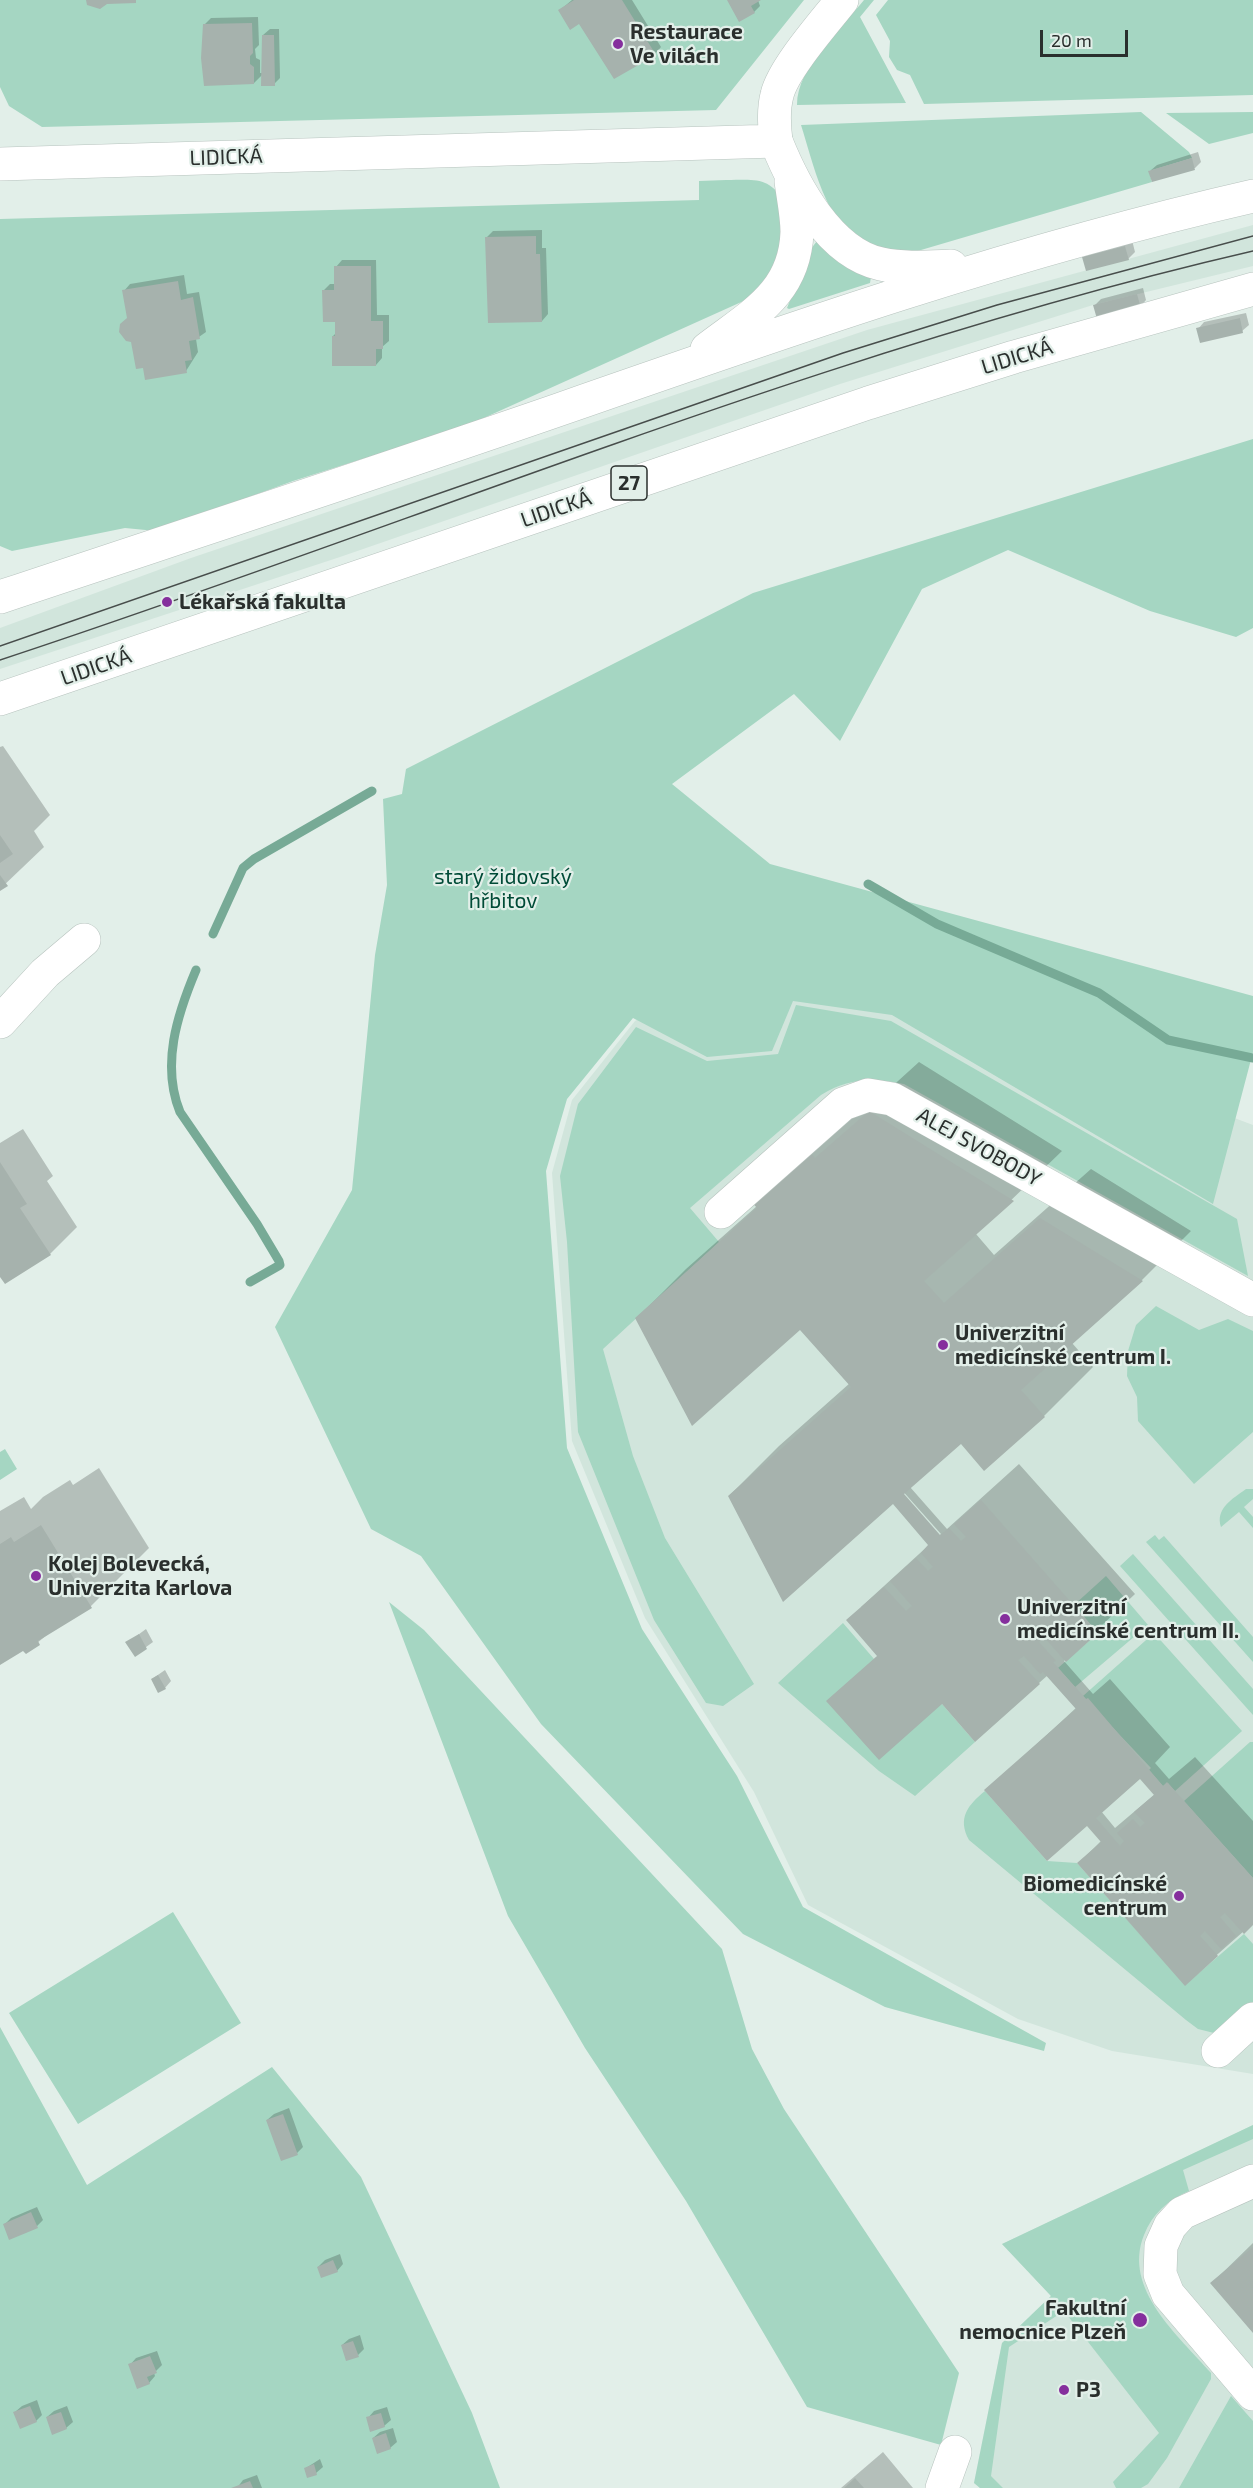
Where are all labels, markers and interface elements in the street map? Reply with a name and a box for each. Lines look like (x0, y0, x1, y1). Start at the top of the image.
scale bar (1043, 18, 1132, 56)
place label: Restaurace Ve vilách (630, 19, 743, 69)
text: 20 m (1051, 29, 1092, 51)
marker: Restaurace Ve vilách (611, 37, 625, 51)
street label: LIDICKÁ (189, 143, 263, 171)
street label: LIDICKÁ (978, 334, 1056, 380)
road number: 27 (611, 466, 647, 500)
street label: LIDICKÁ (517, 485, 595, 533)
place label: Lékařská fakulta (179, 589, 346, 615)
marker: Lékařská fakulta (160, 595, 174, 609)
street label: LIDICKÁ (57, 643, 135, 691)
park label: starý židovský hřbitov (434, 864, 572, 914)
street label: ALEJ SVOBODY (912, 1102, 1046, 1192)
place label: Univerzitní medicínské centrum I. (955, 1320, 1171, 1370)
marker: Univerzitní medicínské centrum I. (936, 1338, 950, 1352)
place label: Kolej Bolevecká, Univerzita Karlova (48, 1551, 232, 1601)
marker: Kolej Bolevecká, Univerzita Karlova (29, 1569, 43, 1583)
place label: Univerzitní medicínské centrum II. (1017, 1594, 1239, 1644)
marker: Univerzitní medicínské centrum II. (998, 1612, 1012, 1626)
place label: Biomedicínské centrum (1023, 1871, 1167, 1921)
marker: Biomedicínské centrum (1172, 1889, 1186, 1903)
place label: Fakultní nemocnice Plzeň (959, 2295, 1126, 2345)
marker: Fakultní nemocnice Plzeň (1131, 2311, 1149, 2329)
place label: P3 (1076, 2377, 1101, 2403)
marker: P3 (1057, 2383, 1071, 2397)

